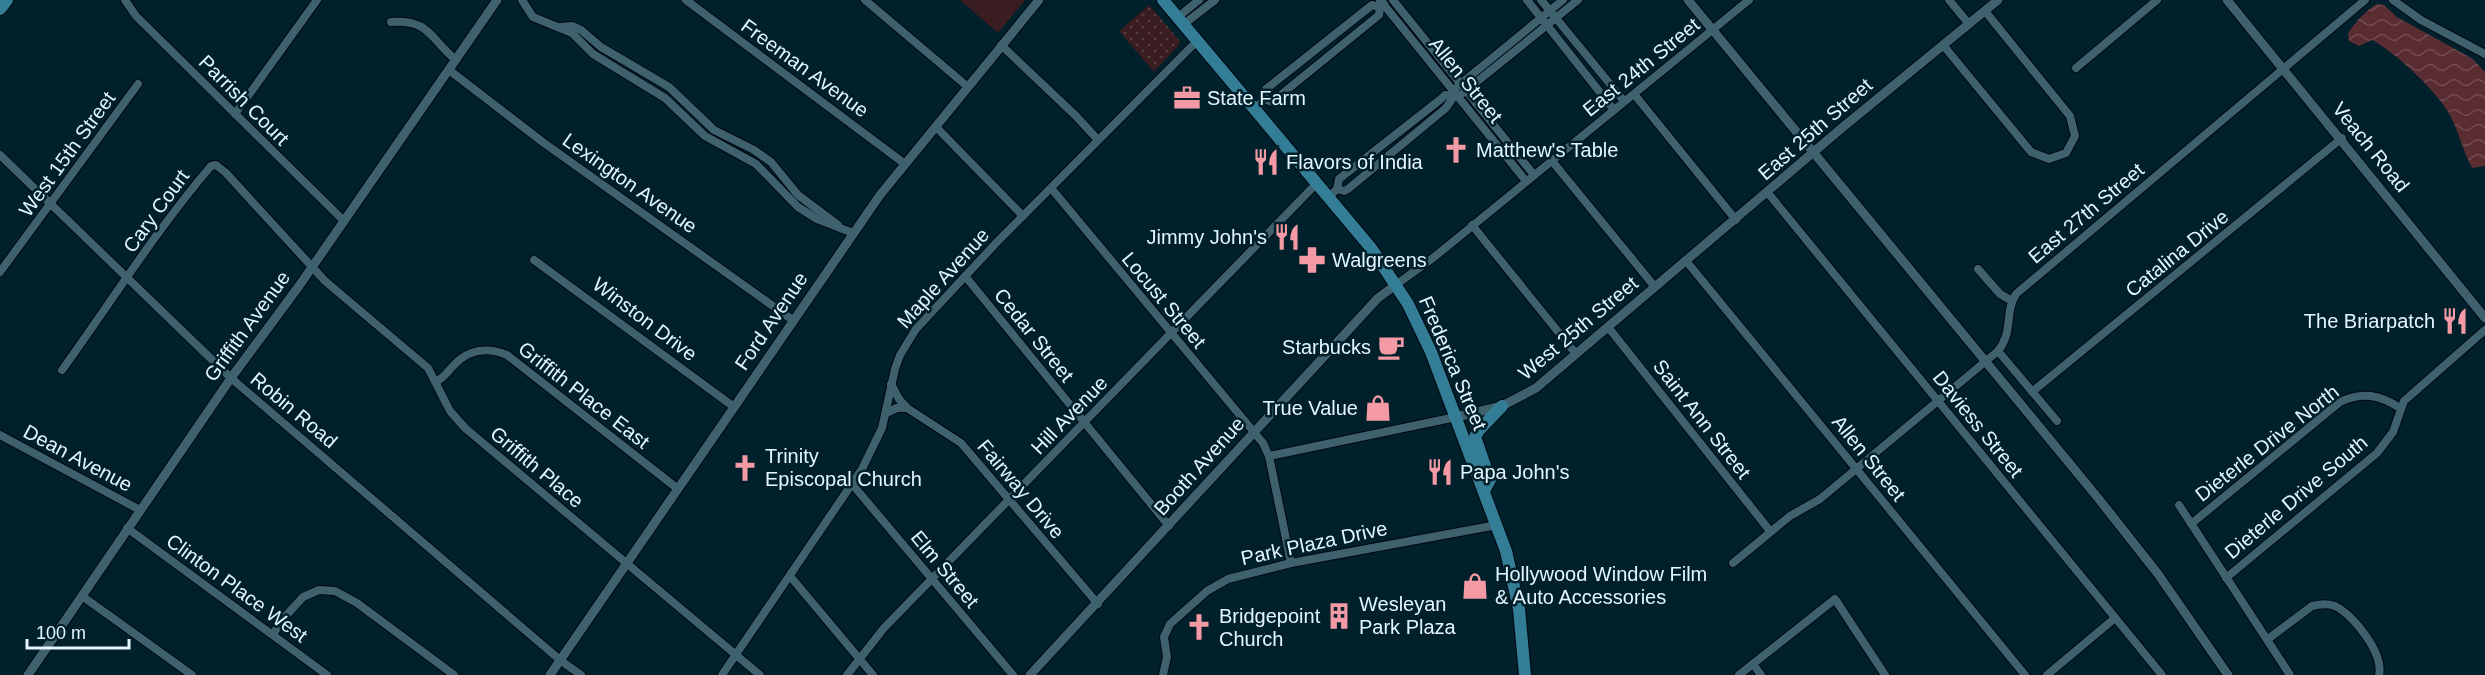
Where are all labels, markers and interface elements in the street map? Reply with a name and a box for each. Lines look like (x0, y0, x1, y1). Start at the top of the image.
street label: East 24th Street (1578, 13, 1704, 121)
street label: Freeman Avenue (737, 14, 873, 122)
street label: Allen Street (1425, 33, 1507, 127)
street label: Parrish Court (195, 51, 294, 150)
street label: East 25th Street (1754, 73, 1877, 184)
office icon: State Farm (1172, 83, 1202, 113)
street label: West 15th Street (14, 87, 120, 221)
place label: State Farm (1207, 87, 1306, 109)
street label: Veach Road (2328, 98, 2414, 196)
street label: Lexington Avenue (559, 128, 701, 238)
church icon: Matthew's Table (1441, 135, 1471, 165)
place label: Matthew's Table (1476, 139, 1618, 161)
restaurant icon: Flavors of India (1251, 147, 1281, 177)
place label: Flavors of India (1286, 151, 1424, 173)
street label: East 27th Street (2024, 158, 2148, 268)
street label: Cary Court (119, 165, 194, 257)
street label: Catalina Drive (2121, 205, 2233, 301)
restaurant icon: Jimmy John's (1272, 222, 1302, 252)
street label: Maple Avenue (893, 224, 993, 332)
place label: Jimmy John's (1146, 226, 1267, 248)
pharmacy icon: Walgreens (1297, 245, 1327, 275)
street label: Locust Street (1118, 248, 1211, 353)
place label: Walgreens (1332, 249, 1427, 271)
street label: Griffith Avenue (200, 267, 294, 385)
street label: Ford Avenue (730, 268, 812, 374)
street label: West 25th Street (1514, 272, 1642, 384)
street label: Winston Drive (589, 273, 701, 365)
street label: Cedar Street (990, 284, 1079, 386)
street label: Frederica Street (1415, 293, 1491, 434)
restaurant icon: The Briarpatch (2440, 306, 2470, 336)
place label: The Briarpatch (2304, 310, 2435, 332)
cafe icon: Starbucks (1376, 332, 1406, 362)
place label: Starbucks (1282, 336, 1371, 358)
street label: Griffith Place East (514, 337, 654, 453)
street label: Saint Ann Street (1649, 355, 1755, 483)
street label: Daviess Street (1929, 367, 2028, 482)
street label: Robin Road (246, 368, 342, 452)
street label: Hill Avenue (1026, 371, 1112, 459)
street label: Dieterle Drive North (2191, 380, 2343, 506)
shop icon: True Value (1363, 393, 1393, 423)
place label: True Value (1262, 397, 1358, 419)
street label: Allen Street (1828, 411, 1910, 505)
street label: Booth Avenue (1149, 412, 1249, 520)
street label: Dean Avenue (20, 420, 136, 496)
street label: Griffith Place (486, 422, 588, 512)
street label: Dieterle Drive South (2220, 431, 2372, 563)
street label: Fairway Drive (973, 435, 1069, 543)
place label: Trinity Episcopal Church (765, 445, 922, 490)
church icon: Trinity Episcopal Church (730, 453, 760, 483)
restaurant icon: Papa John's (1425, 457, 1455, 487)
place label: Papa John's (1460, 461, 1569, 483)
street label: Park Plaza Drive (1239, 517, 1389, 569)
street label: Elm Street (907, 526, 984, 612)
street label: Clinton Place West (162, 530, 312, 647)
place label: Hollywood Window Film & Auto Accessories (1495, 563, 1707, 608)
shop icon: Hollywood Window Film & Auto Accessories (1460, 571, 1490, 601)
place label: Wesleyan Park Plaza (1359, 593, 1457, 638)
building icon: Wesleyan Park Plaza (1324, 601, 1354, 631)
place label: Bridgepoint Church (1219, 605, 1321, 650)
scale bar (27, 612, 129, 650)
church icon: Bridgepoint Church (1184, 612, 1214, 642)
text: 100 m (36, 623, 86, 643)

